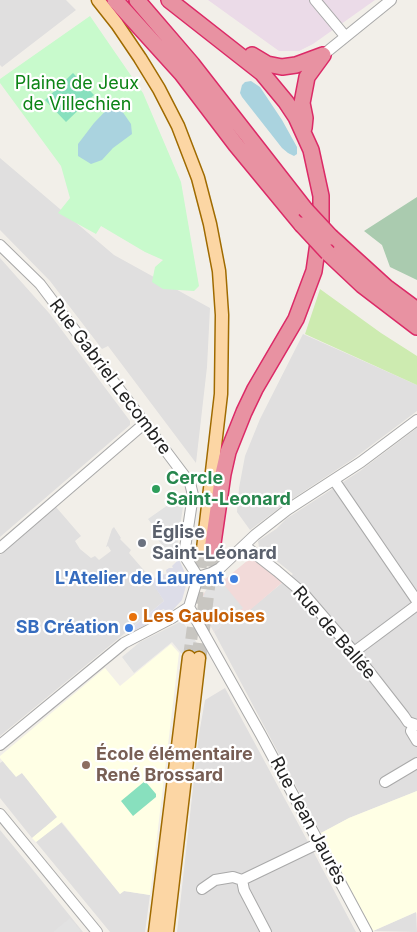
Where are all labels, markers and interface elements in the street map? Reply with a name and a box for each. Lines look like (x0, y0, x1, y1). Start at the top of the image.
park label: Plaine de Jeux de Villechien (15, 73, 139, 116)
street label: Rue Gabriel Lecombre (44, 295, 176, 459)
place label: Cercle Saint-Leonard (166, 468, 291, 510)
marker: Cercle Saint-Leonard (150, 483, 162, 495)
place label: Église Saint-Léonard (152, 522, 277, 564)
marker: Église Saint-Léonard (136, 537, 148, 549)
place label: L'Atelier de Laurent (55, 568, 224, 590)
marker: L'Atelier de Laurent (228, 573, 240, 585)
street label: Rue de Ballée (288, 582, 380, 684)
place label: Les Gauloises (143, 606, 265, 628)
marker: Les Gauloises (127, 611, 139, 623)
place label: SB Création (16, 617, 119, 639)
marker: SB Création (123, 622, 135, 634)
place label: École élémentaire René Brossard (96, 744, 253, 786)
street label: Rue Jean Jaurès (265, 753, 351, 889)
marker: École élémentaire René Brossard (80, 759, 92, 771)

